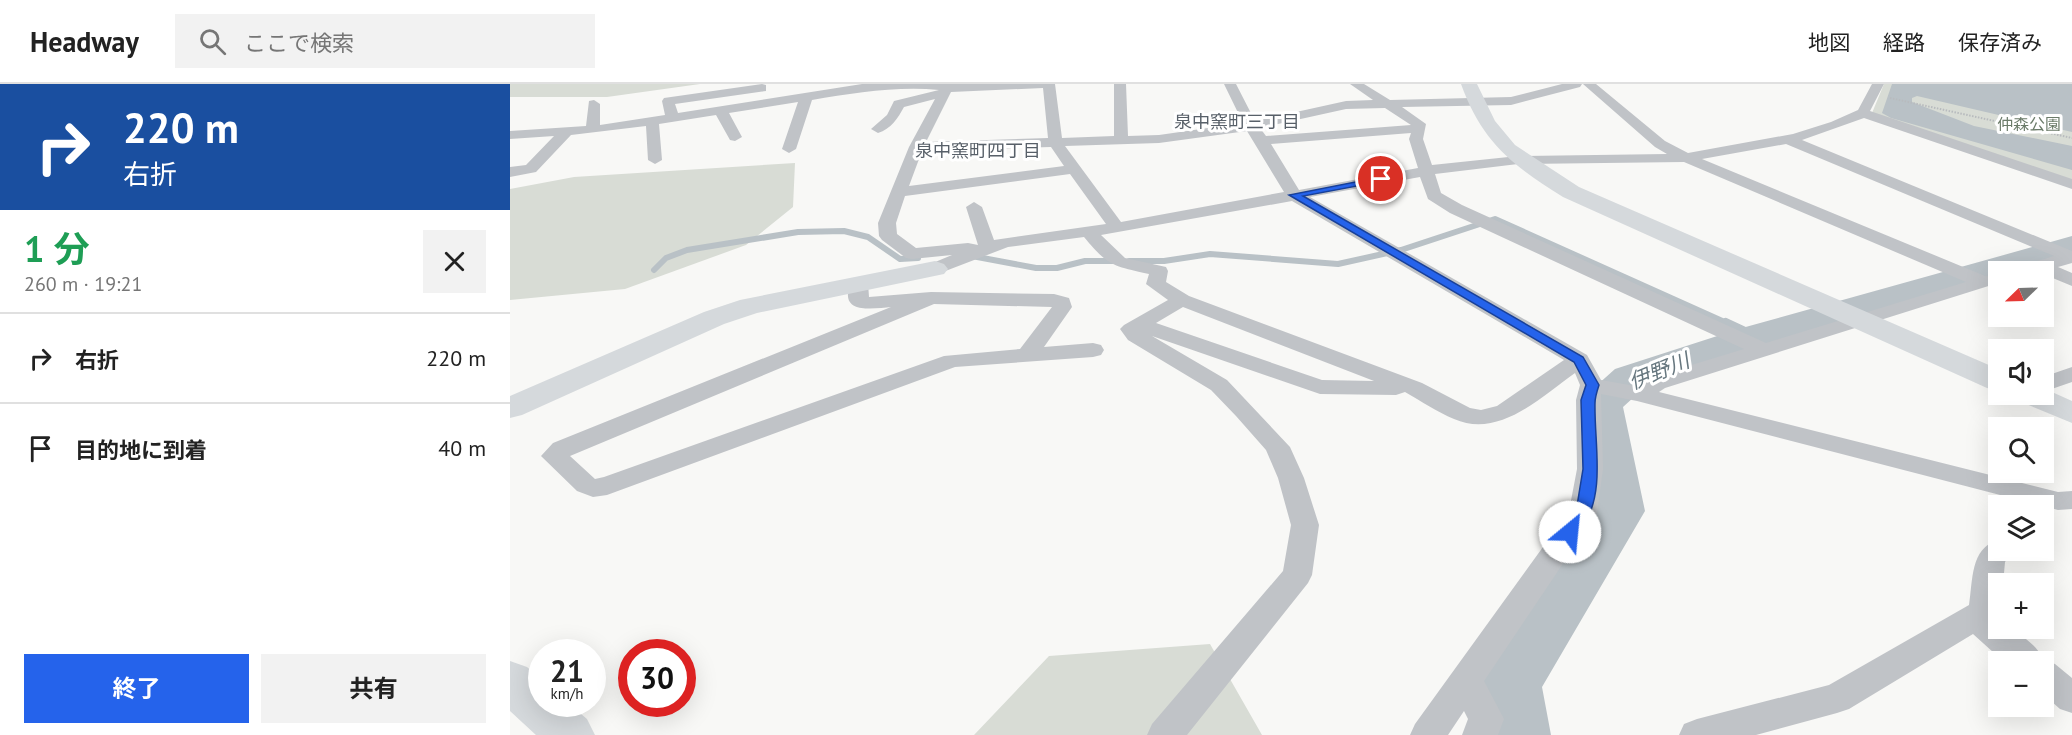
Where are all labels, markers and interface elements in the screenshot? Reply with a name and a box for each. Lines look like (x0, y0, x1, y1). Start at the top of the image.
search box (175, 14, 595, 68)
text: Headway (30, 23, 139, 60)
icon: search (196, 25, 229, 58)
text: ここで検索 (244, 29, 354, 57)
text: 地図 (1808, 29, 1850, 56)
text: 経路 (1883, 29, 1925, 56)
text: 保存済み (1958, 29, 2042, 56)
text: 220 m (123, 100, 239, 155)
icon: right (24, 108, 102, 186)
district label: 泉中窯町三丁目 (1174, 110, 1300, 133)
park label: 仲森公園 (1997, 114, 2061, 134)
district label: 泉中窯町四丁目 (915, 139, 1041, 162)
pin (1355, 153, 1406, 204)
text: 右折 (123, 157, 177, 191)
icon: arrive (1364, 162, 1397, 195)
text: 1 分 (24, 225, 90, 272)
button: close (423, 230, 486, 293)
north arrow (1988, 261, 2054, 327)
map controls (1988, 261, 2054, 717)
text: 260 m · 19:21 (24, 271, 142, 297)
button: sound (1988, 339, 2054, 405)
icon: right (24, 342, 57, 375)
text: 220 m (426, 344, 486, 372)
text: 右折 (75, 346, 119, 374)
water label: 伊野川 (1625, 346, 1695, 395)
button: search (1988, 417, 2054, 483)
icon: arrive (24, 432, 57, 465)
text: 40 m (438, 434, 486, 462)
text: 目的地に到着 (75, 436, 207, 464)
button: layers (1988, 495, 2054, 561)
position arrow (1538, 500, 1602, 564)
button: + (1988, 573, 2054, 639)
speed limit sign: 30 (618, 639, 696, 717)
text: 21 (550, 651, 584, 690)
button: − (1988, 651, 2054, 717)
button: 終了 (24, 654, 249, 723)
button: 共有 (261, 654, 486, 723)
text: km/h (551, 684, 583, 703)

